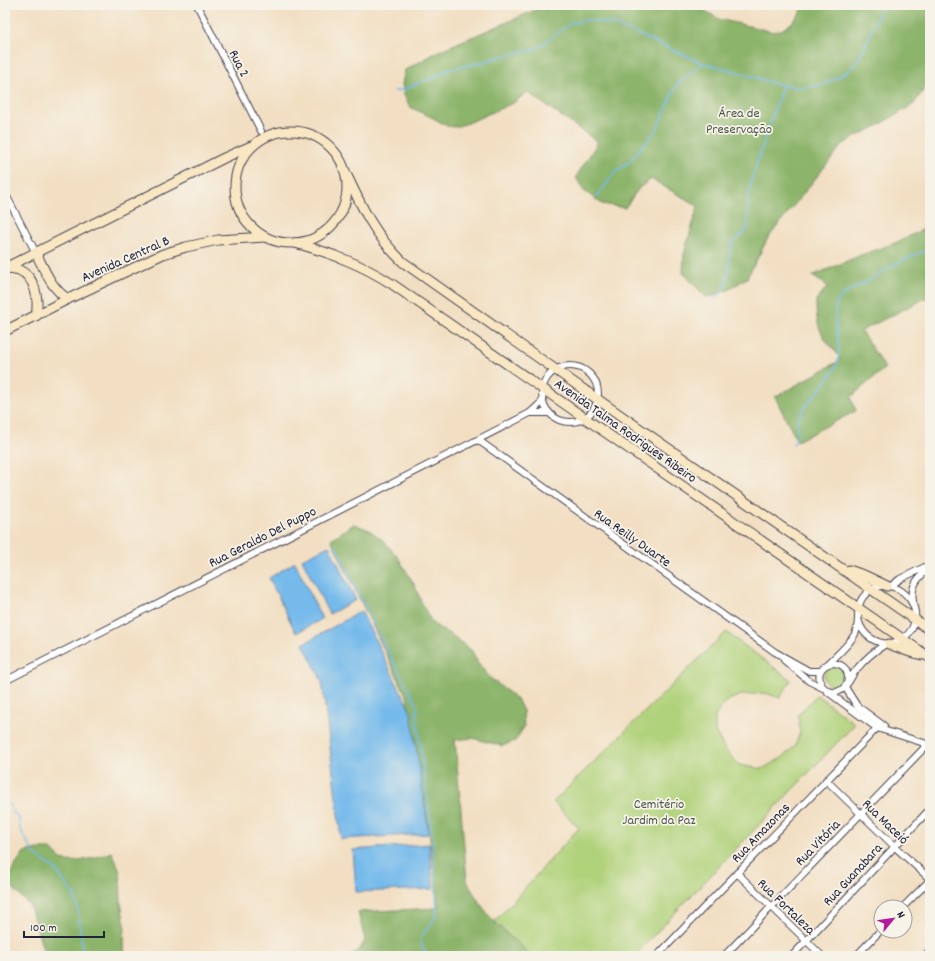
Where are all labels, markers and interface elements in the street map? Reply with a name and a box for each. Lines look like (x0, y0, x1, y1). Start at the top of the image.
street label: Rua 2 (223, 47, 254, 81)
park label: Área de Preservação (706, 104, 772, 140)
street label: Avenida Central B (79, 231, 173, 288)
street label: Avenida Talma Rodrigues Ribeiro (549, 375, 700, 489)
street label: Rua Geraldo Del Puppo (206, 502, 320, 574)
street label: Rua Reilly Duarte (589, 505, 674, 573)
park label: Cemitério Jardim da Paz (622, 795, 696, 831)
street label: Rua Maceió (857, 795, 912, 850)
street label: Rua Amazonas (728, 799, 795, 868)
street label: Rua Vitória (791, 815, 846, 871)
street label: Rua Guanabara (819, 839, 888, 911)
street label: Rua Fortaleza (752, 875, 819, 940)
north arrow (873, 899, 913, 939)
text: N (892, 909, 909, 922)
scale bar (24, 913, 104, 939)
text: 100 m (30, 920, 57, 937)

